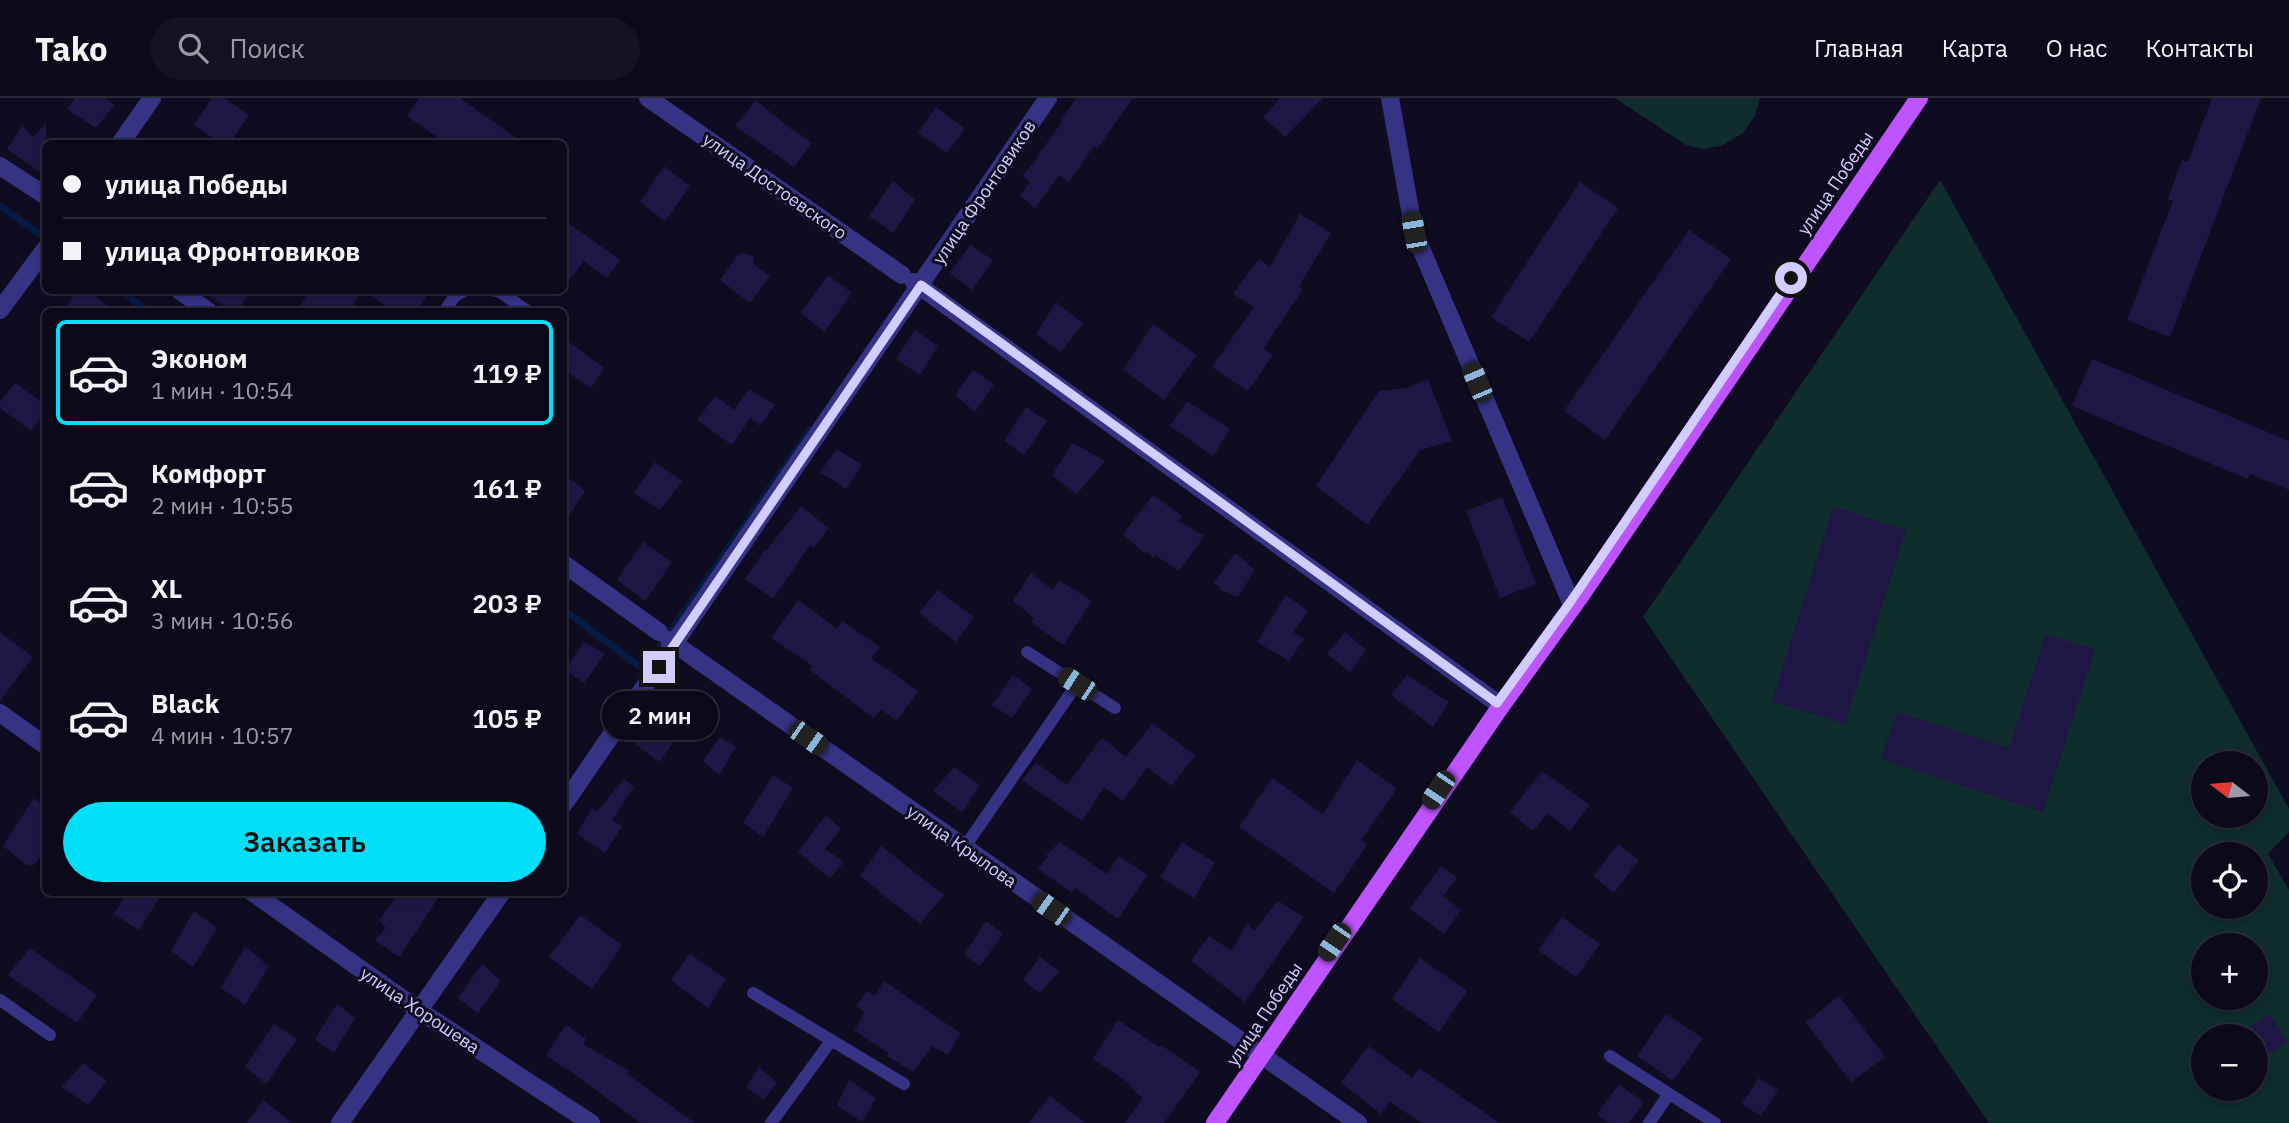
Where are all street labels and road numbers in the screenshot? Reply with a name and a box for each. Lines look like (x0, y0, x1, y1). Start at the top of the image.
street label: улица Фронтовиков (927, 115, 1041, 269)
street label: улица Победы (1792, 127, 1878, 239)
street label: улица Достоевского (698, 128, 852, 244)
street label: улица Крылова (902, 799, 1022, 893)
street label: улица Победы (1221, 958, 1307, 1070)
street label: улица Хорошева (356, 962, 484, 1059)

